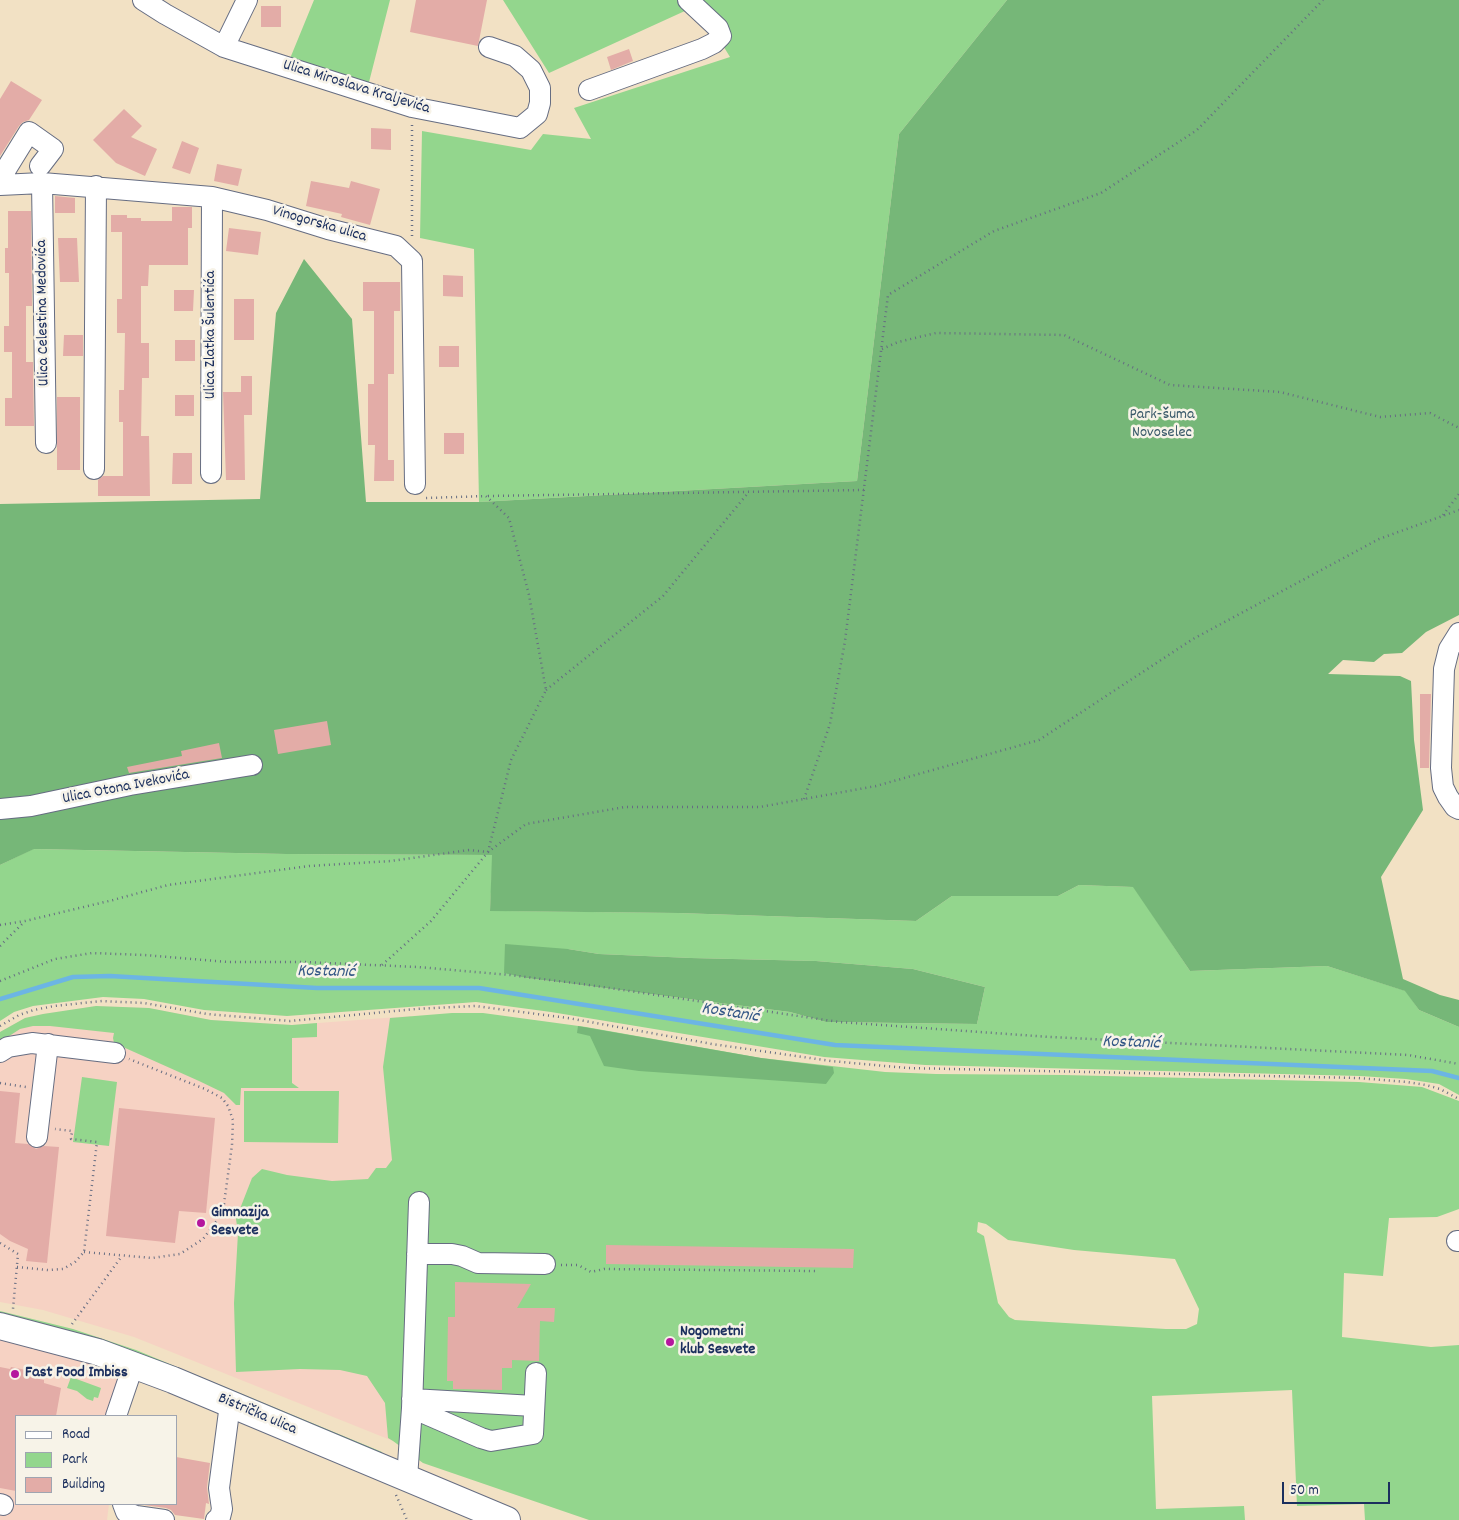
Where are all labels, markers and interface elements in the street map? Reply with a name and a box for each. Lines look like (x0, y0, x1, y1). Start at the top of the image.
street label: Ulica Miroslava Kraljevića (280, 56, 432, 120)
street label: Vinogorska ulica (270, 202, 368, 248)
street label: Ulica Celestina Medovića (33, 240, 55, 386)
street label: Ulica Zlatka Šulentića (202, 271, 222, 399)
park label: Park-šuma Novoselec (1129, 406, 1195, 444)
street label: Ulica Otona Ivekovića (61, 766, 191, 810)
water label: Kostanić (297, 962, 355, 984)
water label: Kostanić (700, 999, 760, 1029)
water label: Kostanić (1102, 1032, 1160, 1056)
place label: Gimnazija Sesvete (211, 1204, 269, 1242)
marker: Gimnazija Sesvete (195, 1217, 207, 1229)
place label: Nogometni klub Sesvete (680, 1323, 755, 1361)
marker: Nogometni klub Sesvete (664, 1336, 676, 1348)
place label: Fast Food Imbiss (25, 1364, 128, 1384)
marker: Fast Food Imbiss (9, 1368, 21, 1380)
street label: Bistrička ulica (215, 1390, 299, 1440)
legend (15, 1415, 178, 1505)
text: Road (62, 1424, 90, 1446)
text: Park (62, 1449, 88, 1471)
scale bar (1284, 1472, 1392, 1504)
text: Building (62, 1474, 105, 1496)
text: 50 m (1290, 1480, 1319, 1502)

